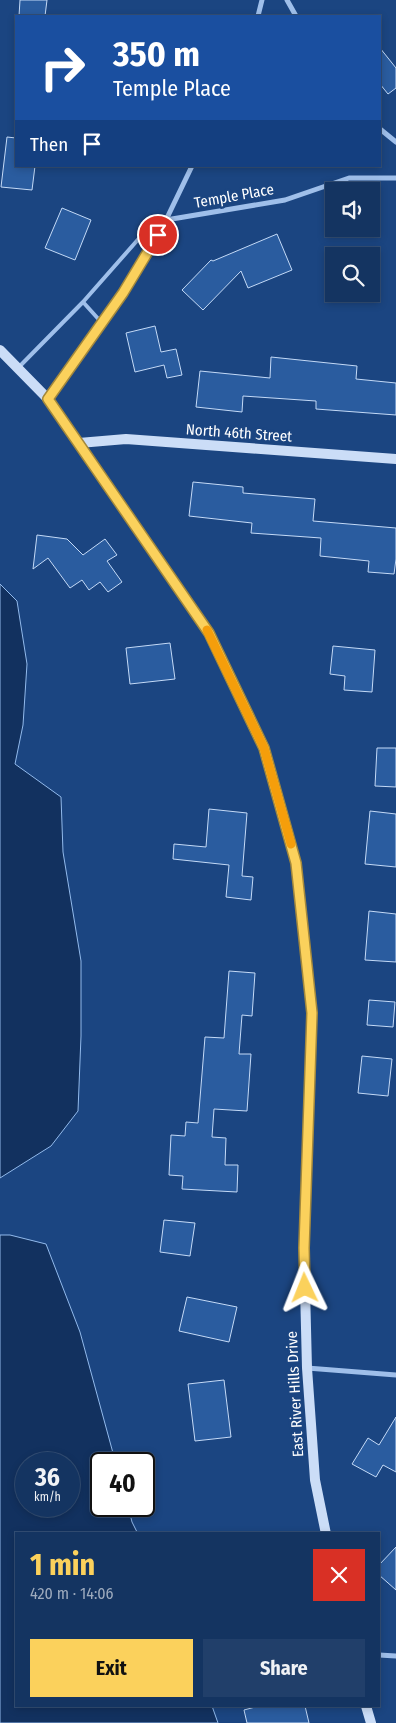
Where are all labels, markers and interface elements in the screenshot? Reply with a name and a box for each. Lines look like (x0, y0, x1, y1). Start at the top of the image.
text: 350 m (113, 33, 200, 75)
icon: right (30, 35, 95, 100)
text: Temple Place (113, 75, 231, 102)
icon: arrive (78, 130, 106, 158)
text: Then (30, 133, 68, 156)
street label: Temple Place (193, 180, 275, 212)
map controls (325, 182, 380, 302)
button: sound (325, 182, 380, 237)
pin (137, 214, 179, 256)
icon: arrive (144, 221, 172, 249)
button: search (325, 247, 380, 302)
street label: North 46th Street (185, 420, 293, 446)
position arrow (278, 1261, 330, 1313)
street label: East River Hills Drive (283, 1331, 307, 1457)
speed limit sign: 40 (90, 1452, 155, 1517)
text: 36 (35, 1463, 60, 1493)
text: km/h (34, 1490, 61, 1504)
text: 1 min (30, 1547, 95, 1583)
button: close (313, 1549, 365, 1601)
text: 420 m · 14:06 (30, 1584, 114, 1603)
button: Exit (30, 1639, 193, 1697)
button: Share (203, 1639, 365, 1697)

